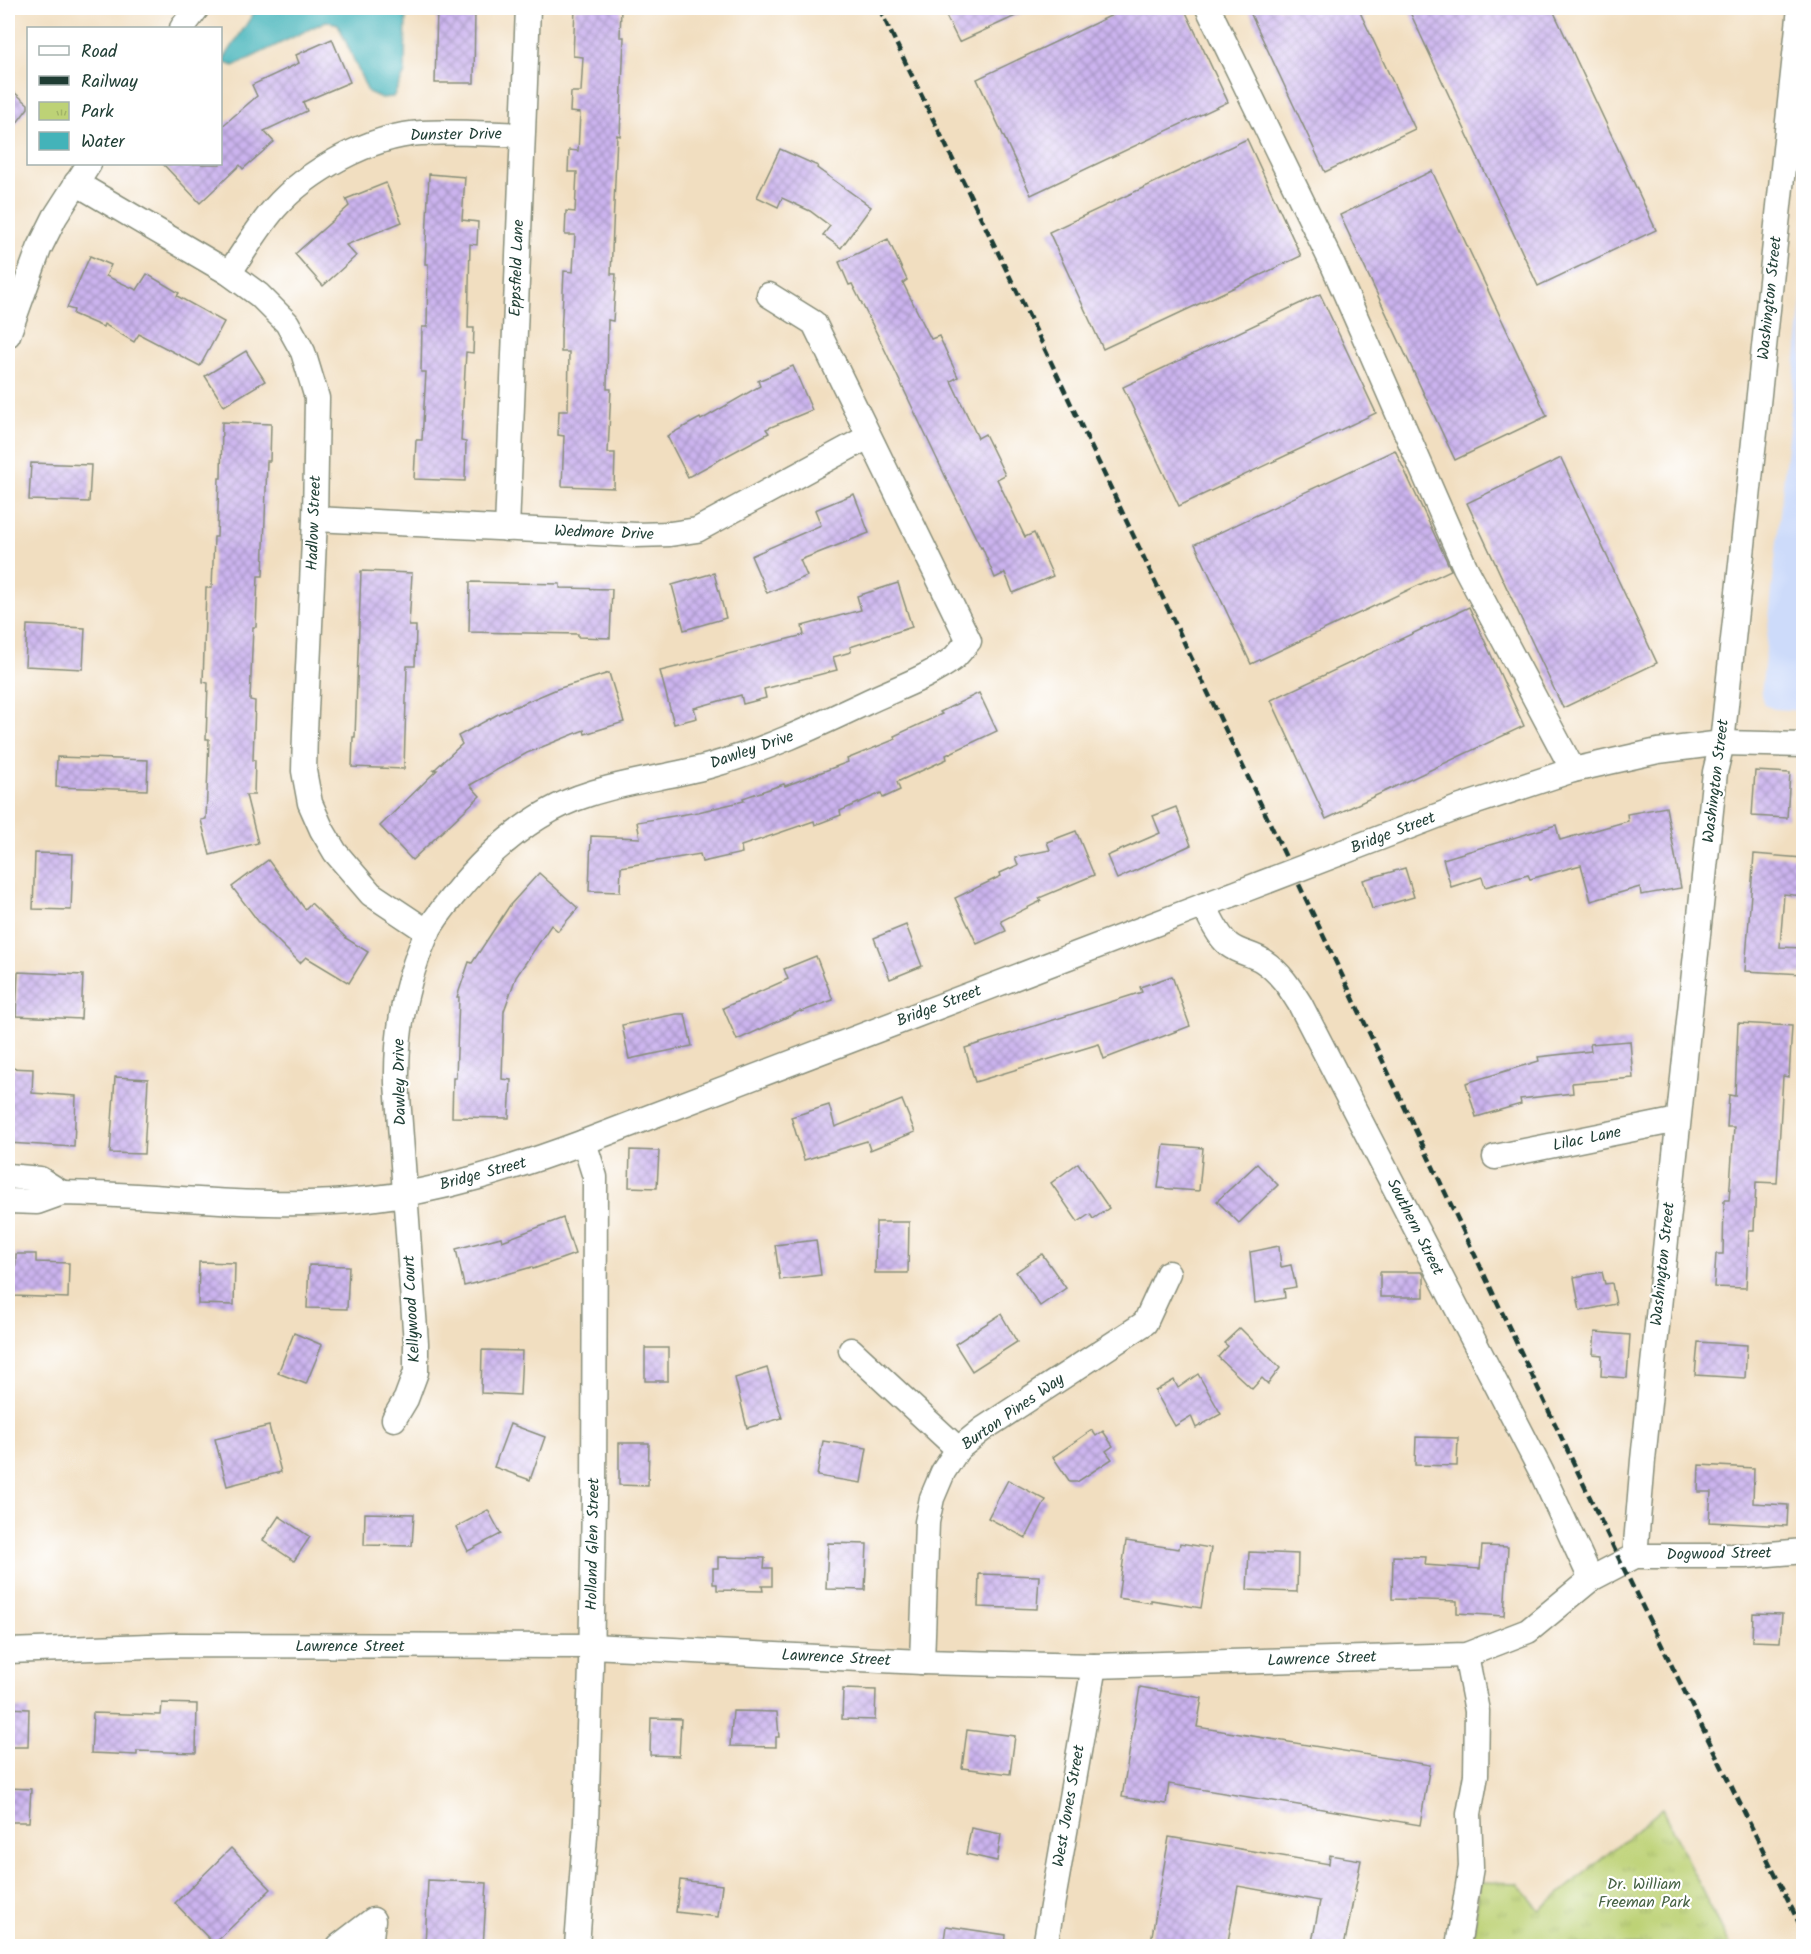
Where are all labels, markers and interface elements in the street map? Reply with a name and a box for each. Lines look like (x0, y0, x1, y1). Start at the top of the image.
legend (27, 27, 222, 165)
text: Road (81, 38, 118, 67)
text: Railway (81, 68, 138, 97)
text: Park (81, 98, 114, 127)
street label: Dunster Drive (410, 122, 502, 148)
text: Water (81, 128, 126, 157)
street label: Eppsfield Lane (503, 219, 531, 317)
street label: Washington Street (1751, 234, 1789, 361)
street label: Hadlow Street (300, 474, 328, 571)
street label: Wedmore Drive (554, 519, 654, 547)
street label: Washington Street (1696, 717, 1736, 844)
street label: Dawley Drive (707, 724, 797, 776)
street label: Bridge Street (1347, 805, 1440, 861)
street label: Bridge Street (893, 978, 986, 1034)
street label: Dawley Drive (387, 1038, 413, 1126)
street label: Lilac Lane (1550, 1120, 1624, 1158)
street label: Bridge Street (437, 1150, 530, 1198)
street label: Southern Street (1380, 1174, 1451, 1281)
street label: Washington Street (1644, 1200, 1682, 1327)
street label: Kellywood Court (397, 1254, 427, 1363)
street label: Burton Pines Way (956, 1367, 1070, 1457)
street label: Holland Glen Street (579, 1477, 607, 1611)
street label: Dogwood Street (1666, 1541, 1773, 1567)
street label: Lawrence Street (295, 1634, 405, 1659)
street label: Lawrence Street (781, 1643, 892, 1673)
street label: Lawrence Street (1267, 1645, 1378, 1673)
street label: West Jones Street (1046, 1742, 1092, 1869)
park label: Dr. William Freeman Park (1598, 1872, 1691, 1915)

